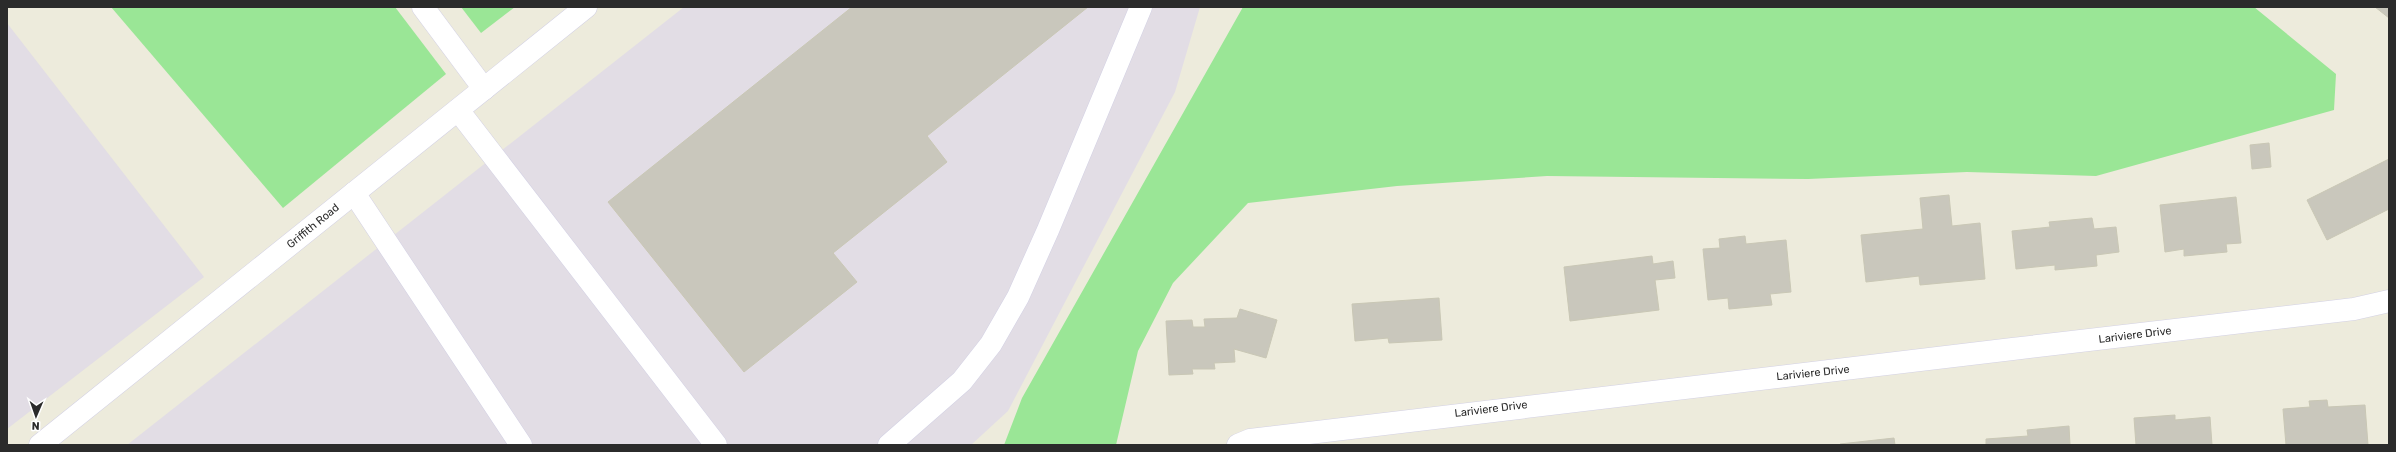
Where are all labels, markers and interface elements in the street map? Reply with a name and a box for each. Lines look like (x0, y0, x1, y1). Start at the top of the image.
street label: Griffith Road (284, 201, 342, 251)
street label: Lariviere Drive (2098, 324, 2172, 346)
street label: Lariviere Drive (1776, 363, 1850, 383)
north arrow (16, 396, 56, 436)
street label: Lariviere Drive (1454, 398, 1528, 420)
text: N (31, 419, 40, 432)

